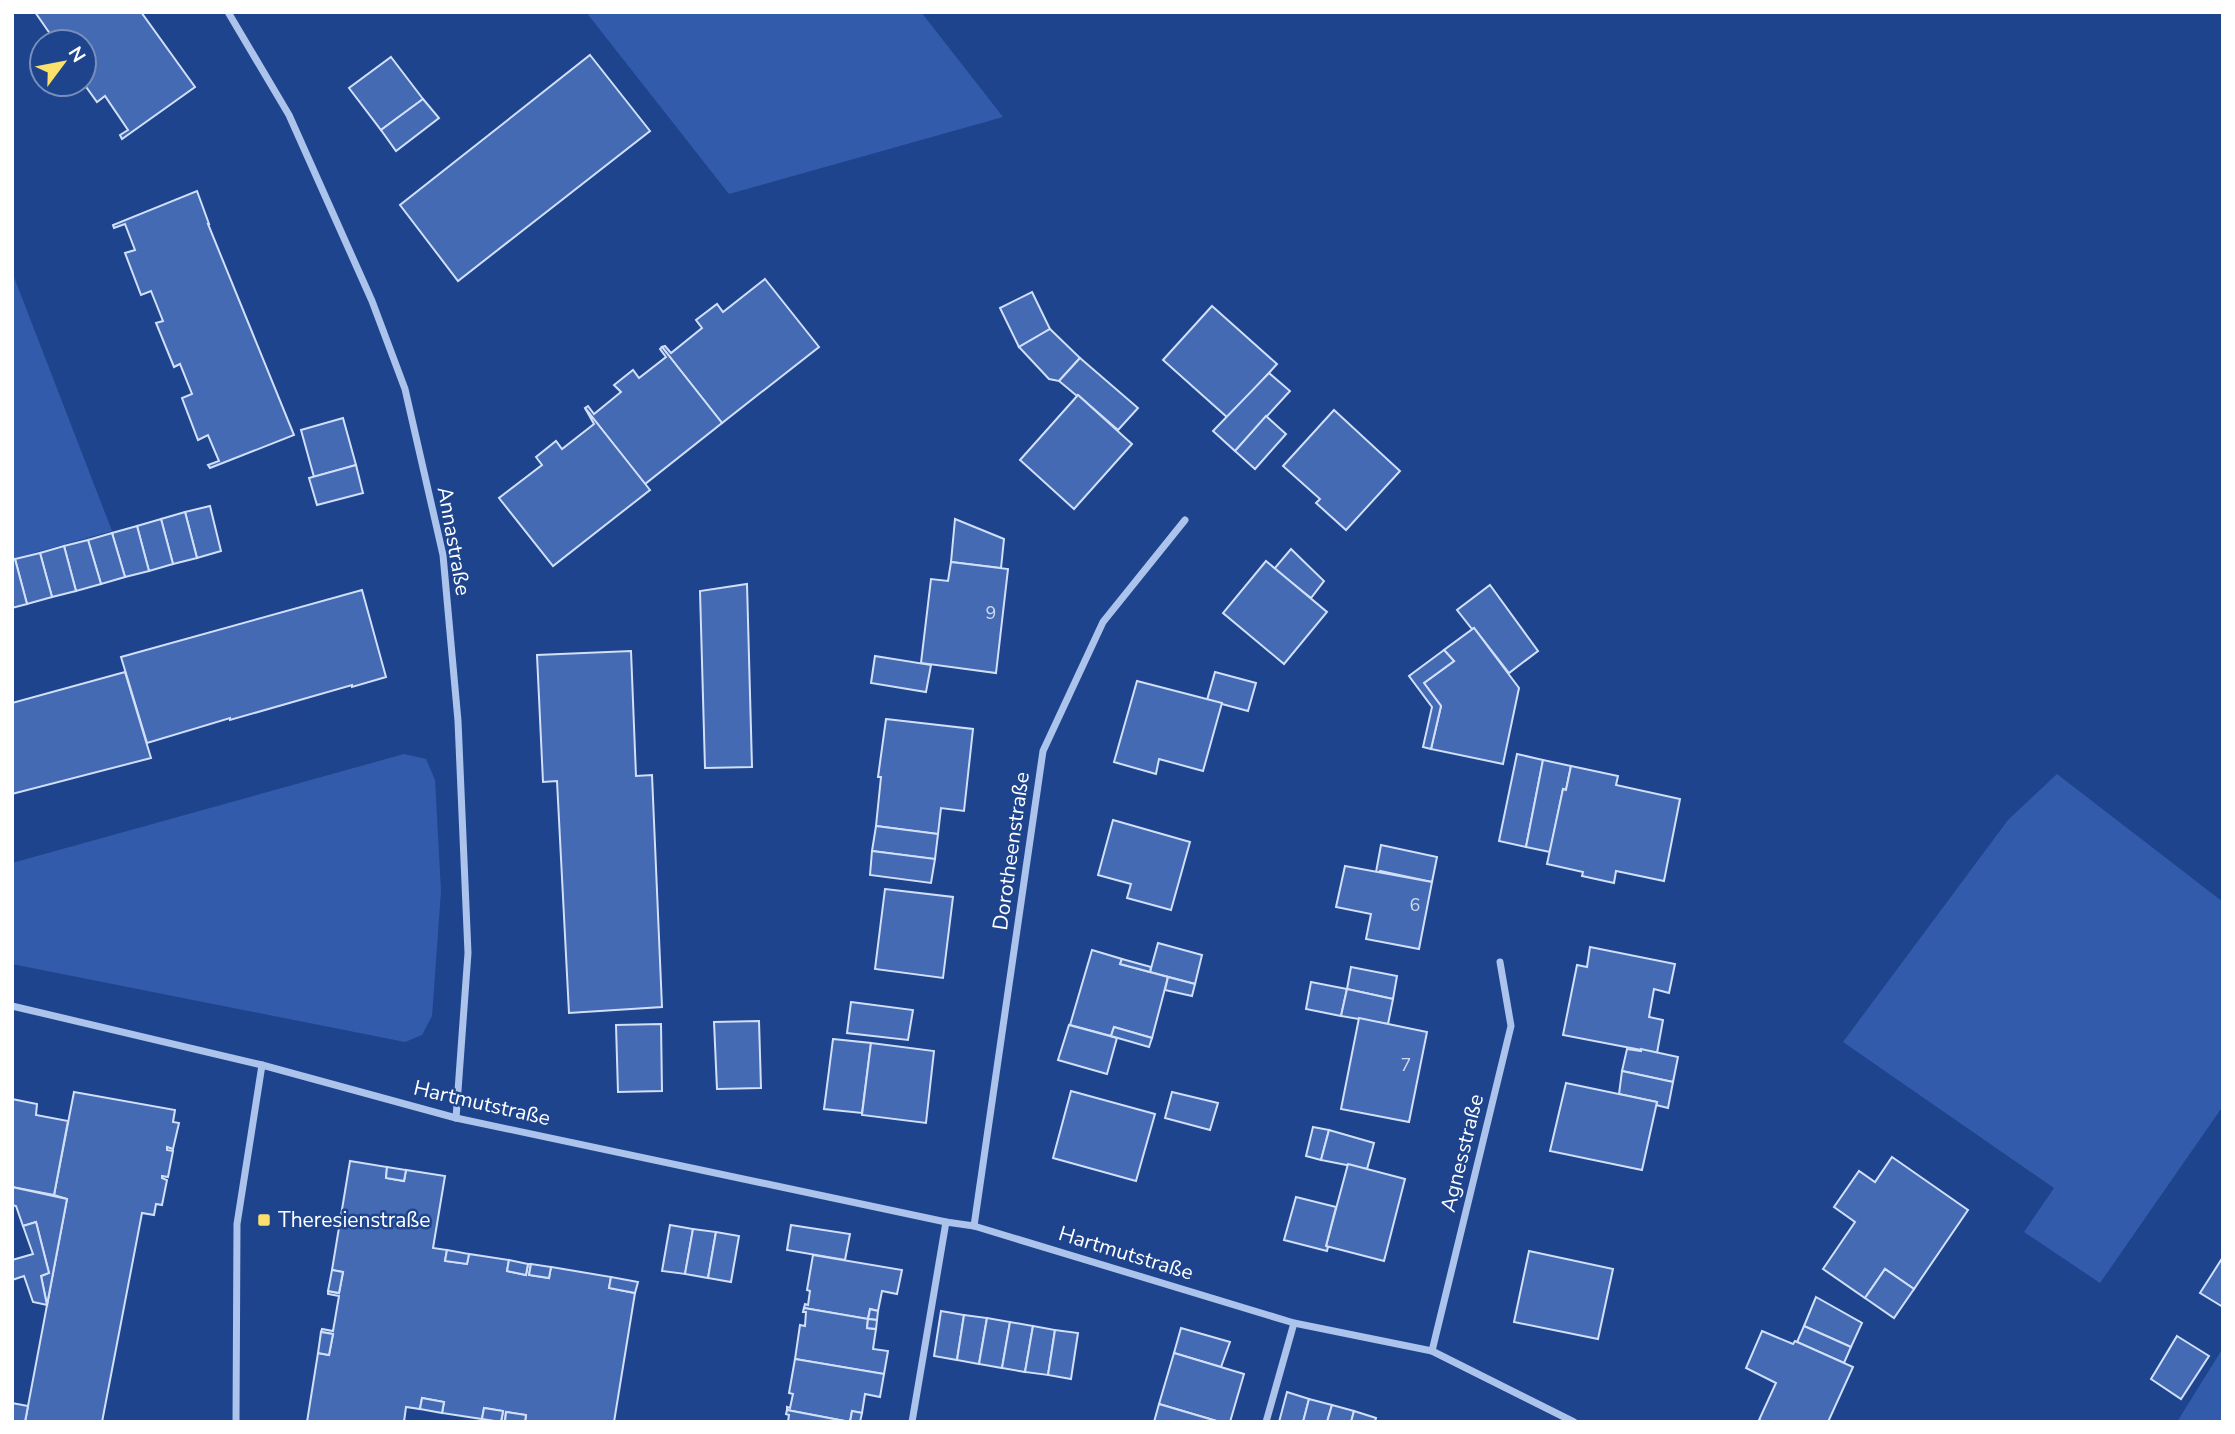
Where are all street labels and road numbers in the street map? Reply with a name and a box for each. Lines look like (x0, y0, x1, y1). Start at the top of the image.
street label: Annastraße (431, 484, 477, 598)
street label: Dorotheenstraße (986, 770, 1036, 932)
street label: Hartmutstraße (411, 1074, 553, 1132)
street label: Agnesstraße (1434, 1091, 1490, 1215)
street label: Hartmutstraße (1055, 1219, 1197, 1287)

